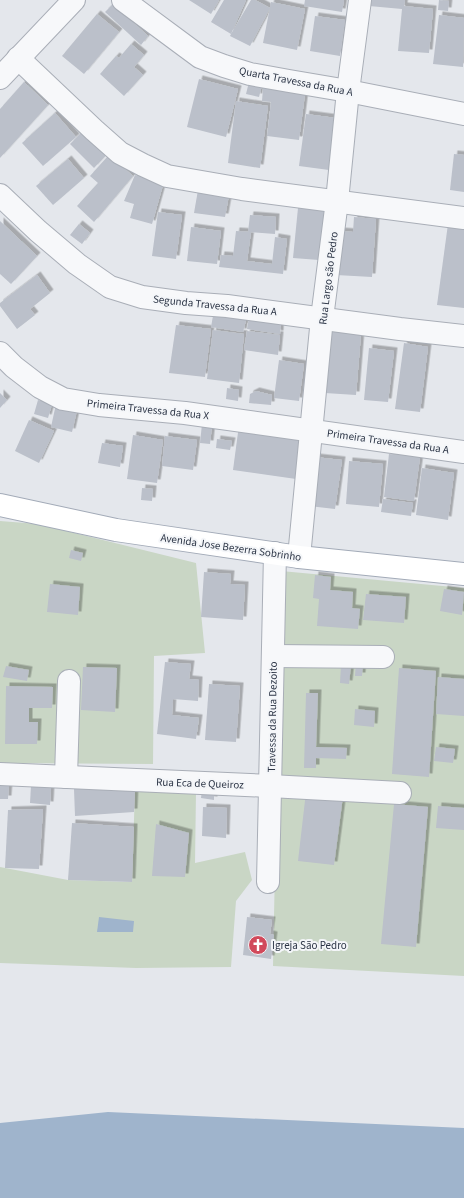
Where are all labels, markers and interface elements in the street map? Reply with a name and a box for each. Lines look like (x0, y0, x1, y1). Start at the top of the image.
street label: Quarta Travessa da Rua A (238, 63, 354, 100)
street label: Rua Largo são Pedro (315, 231, 342, 325)
street label: Segunda Travessa da Rua A (152, 292, 278, 319)
street label: Primeira Travessa da Rua X (86, 396, 210, 423)
street label: Primeira Travessa da Rua A (326, 425, 450, 457)
street label: Avenida Jose Bezerra Sobrinho (160, 530, 302, 565)
street label: Travessa da Rua Dezoito (264, 661, 281, 773)
street label: Rua Eca de Queiroz (156, 774, 244, 793)
church icon: Igreja São Pedro (247, 934, 269, 956)
place label: Igreja São Pedro (272, 938, 347, 953)

